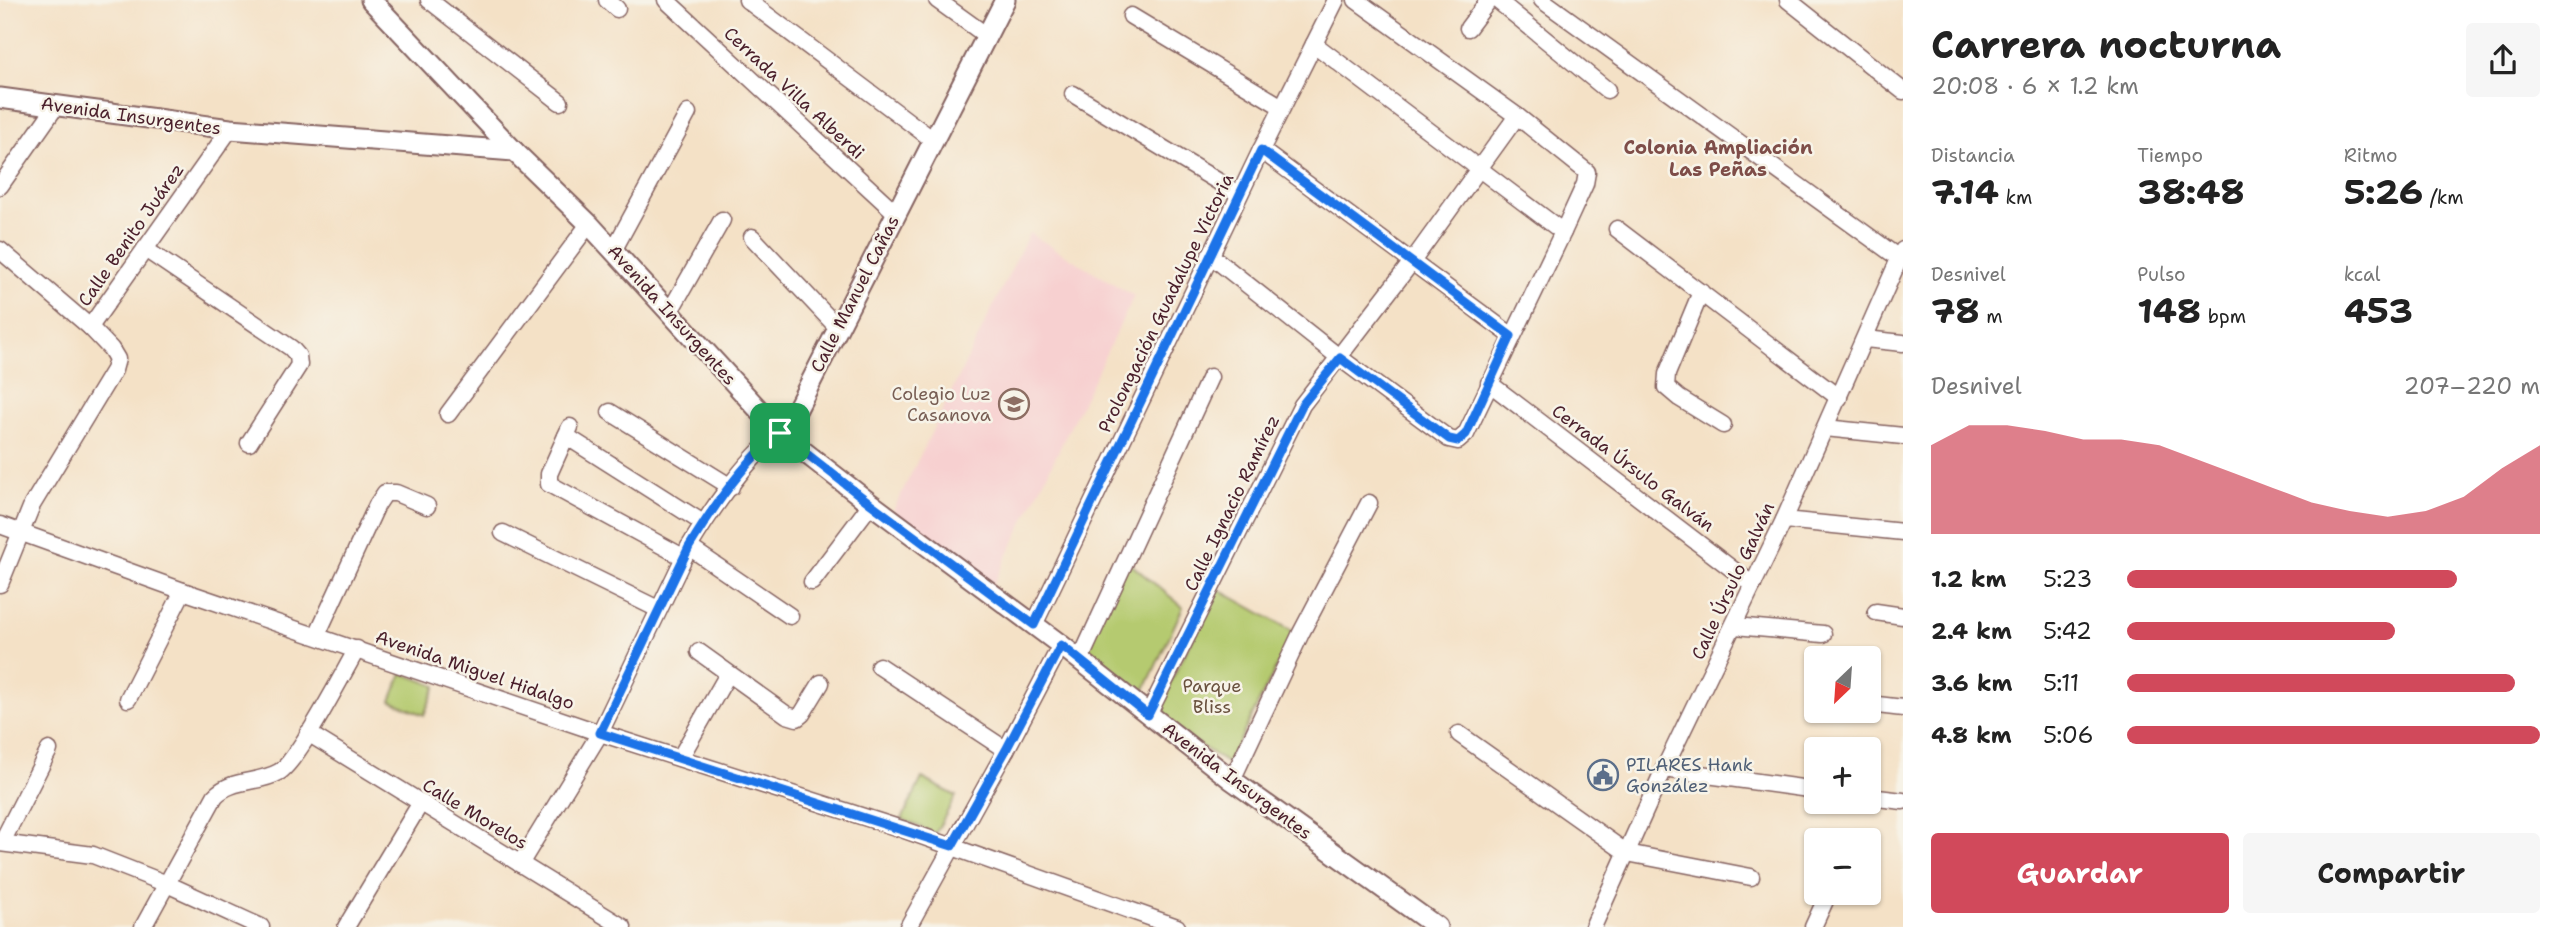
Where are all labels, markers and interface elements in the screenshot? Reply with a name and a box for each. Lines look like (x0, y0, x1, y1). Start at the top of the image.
text: Carrera nocturna (1931, 19, 2281, 70)
street label: Cerrada Villa Alberdi (719, 21, 869, 165)
button: share (2466, 23, 2540, 97)
text: 20:08 · 6 × 1.2 km (1931, 71, 2139, 101)
street label: Avenida Insurgentes (39, 91, 223, 141)
district label: Colonia Ampliación Las Peñas (1623, 135, 1813, 182)
text: Distancia (1931, 143, 2015, 168)
text: Tiempo (2137, 143, 2203, 168)
text: Ritmo (2344, 143, 2398, 168)
street label: Calle Benito Juárez (73, 159, 189, 311)
text: 7.14 (1931, 168, 1999, 215)
text: 38:48 (2137, 168, 2245, 215)
text: 5:26 (2344, 168, 2423, 215)
street label: Prolongación Guadalupe Victoria (1093, 169, 1239, 437)
text: km (1999, 185, 2032, 210)
text: /km (2423, 185, 2464, 210)
street label: Calle Manuel Cañas (805, 211, 905, 377)
street label: Avenida Insurgentes (602, 240, 742, 390)
text: Desnivel (1931, 262, 2006, 287)
text: Pulso (2137, 262, 2186, 287)
text: kcal (2344, 262, 2381, 287)
text: 78 (1931, 287, 1980, 334)
text: 148 (2137, 287, 2201, 334)
text: 453 (2344, 287, 2413, 334)
text: m (1980, 304, 2003, 329)
text: bpm (2201, 304, 2246, 329)
text: Desnivel (1931, 371, 2022, 401)
text: 207–220 m (2404, 371, 2540, 401)
place label: Colegio Luz Casanova (892, 382, 991, 427)
school or university icon: Colegio Luz Casanova (997, 387, 1031, 421)
street label: Cerrada Úrsulo Galván (1547, 399, 1719, 537)
pin (750, 403, 810, 463)
street label: Calle Ignacio Ramírez (1179, 411, 1285, 595)
icon: arrive (761, 414, 799, 452)
street label: Calle Úrsulo Galván (1686, 498, 1780, 664)
text: 1.2 km (1931, 564, 2007, 594)
text: 5:23 (2043, 564, 2092, 594)
text: 2.4 km (1931, 616, 2012, 646)
text: 5:42 (2043, 616, 2092, 646)
street label: Avenida Miguel Hidalgo (372, 625, 578, 715)
north arrow (1804, 646, 1881, 723)
map controls (1804, 646, 1881, 905)
text: 3.6 km (1931, 668, 2012, 698)
text: 5:11 (2043, 668, 2079, 698)
park label: Parque Bliss (1183, 674, 1241, 719)
street label: Avenida Insurgentes (1157, 717, 1317, 845)
text: 4.8 km (1931, 720, 2012, 750)
text: 5:06 (2043, 720, 2094, 750)
button: + (1804, 737, 1881, 814)
place label: PILARES Hank González (1626, 753, 1753, 798)
public building icon: PILARES Hank González (1586, 758, 1620, 792)
street label: Calle Morelos (418, 773, 532, 855)
button: − (1804, 828, 1881, 905)
button: Guardar (1931, 833, 2229, 913)
button: Compartir (2243, 833, 2540, 913)

